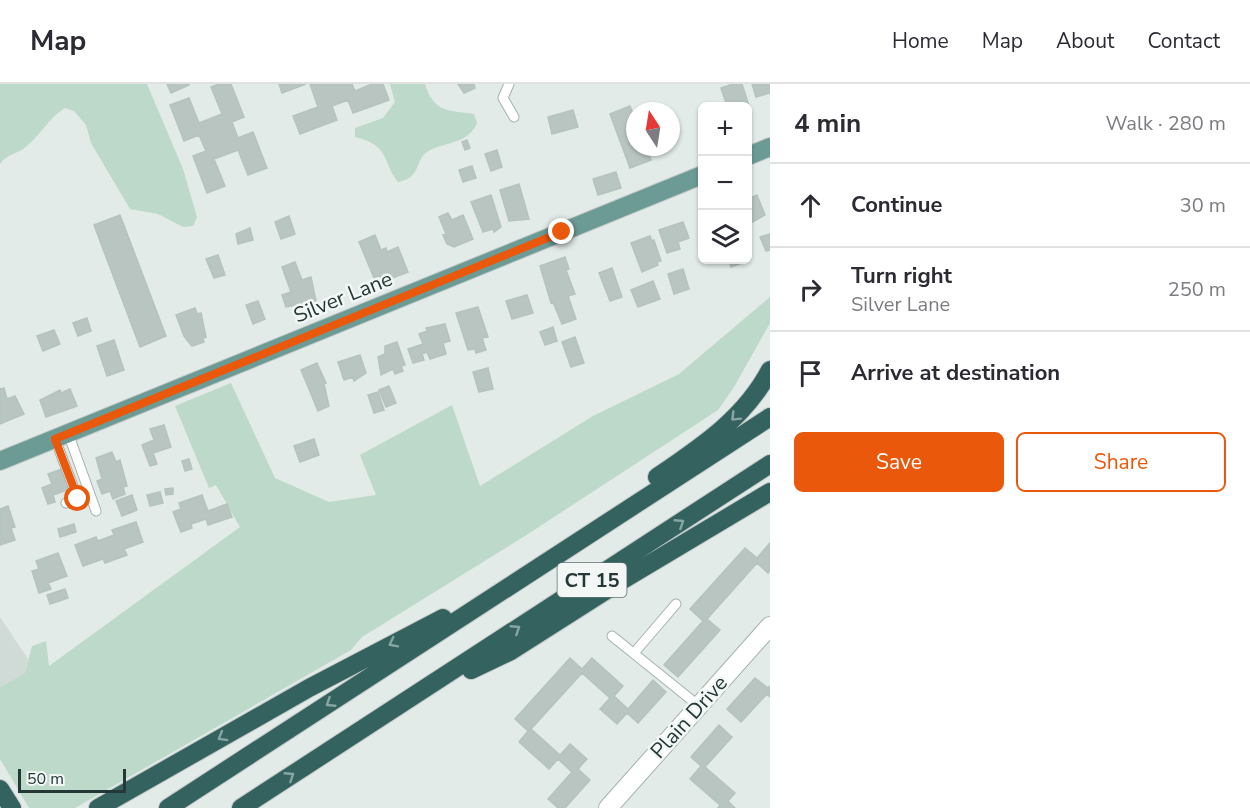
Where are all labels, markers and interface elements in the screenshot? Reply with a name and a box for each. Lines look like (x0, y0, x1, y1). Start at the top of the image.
text: Map (30, 22, 86, 60)
text: Home (892, 27, 949, 55)
text: Map (982, 27, 1023, 55)
text: About (1056, 27, 1114, 55)
text: Contact (1147, 27, 1220, 55)
north arrow (626, 102, 680, 156)
map controls (698, 102, 752, 264)
button: + (698, 102, 752, 156)
text: 4 min (794, 106, 861, 141)
text: Walk · 280 m (1106, 110, 1226, 137)
button: − (698, 156, 752, 210)
icon: ahead (794, 189, 827, 222)
text: Continue (851, 190, 942, 220)
text: 30 m (1180, 192, 1226, 219)
button: layers (698, 210, 752, 264)
route end (548, 218, 574, 244)
text: Turn right (851, 261, 952, 291)
street label: Silver Lane (289, 265, 397, 329)
icon: right (794, 273, 827, 306)
text: 250 m (1168, 276, 1226, 303)
text: Silver Lane (851, 291, 950, 318)
icon: arrive (794, 357, 827, 390)
text: Arrive at destination (851, 358, 1060, 388)
one-way arrow (731, 410, 742, 420)
button: Save (794, 432, 1004, 492)
button: Share (1016, 432, 1226, 492)
route start (64, 485, 90, 511)
one-way arrow (673, 519, 684, 530)
road number: CT 15 (558, 563, 626, 597)
one-way arrow (510, 625, 520, 637)
one-way arrow (388, 636, 399, 647)
street label: Plain Drive (644, 669, 734, 765)
one-way arrow (326, 696, 337, 707)
one-way arrow (218, 730, 228, 741)
scale bar (18, 766, 126, 794)
text: 50 m (27, 768, 64, 790)
one-way arrow (284, 772, 294, 784)

